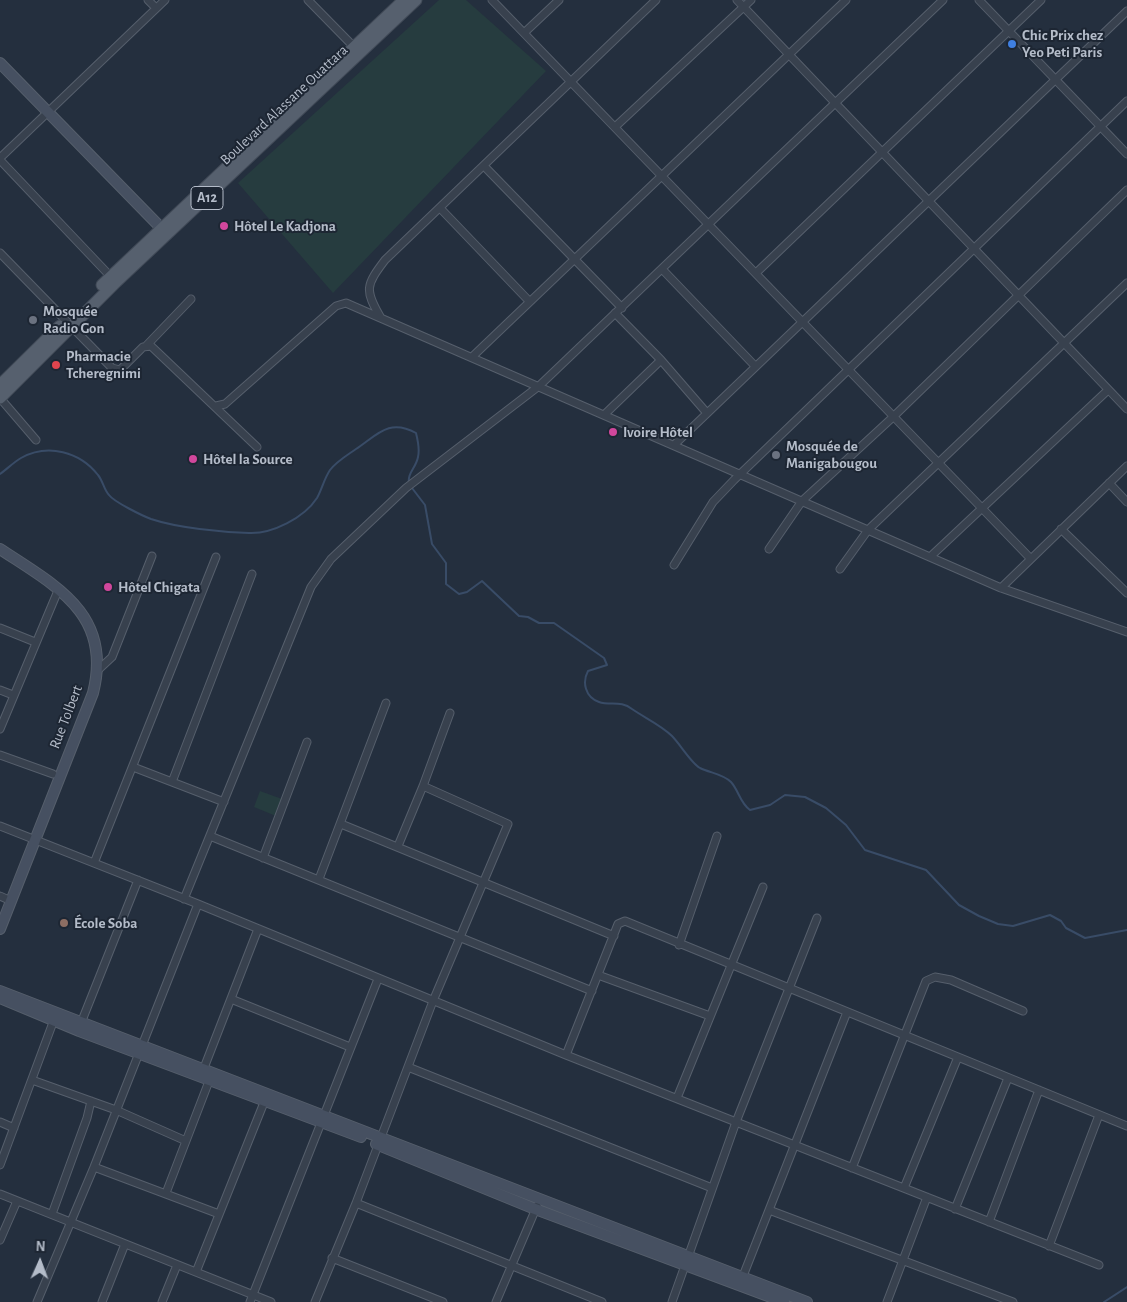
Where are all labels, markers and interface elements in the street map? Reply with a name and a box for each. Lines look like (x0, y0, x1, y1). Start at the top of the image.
place label: Chic Prix chez Yeo Peti Paris (1022, 26, 1103, 61)
marker: Chic Prix chez Yeo Peti Paris (1006, 38, 1018, 50)
street label: Boulevard Alassane Ouattara (216, 41, 352, 169)
road number: A12 (191, 187, 223, 210)
place label: Hôtel Le Kadjona (234, 217, 336, 235)
marker: Hôtel Le Kadjona (218, 220, 230, 232)
place label: Mosquée Radio Gon (43, 302, 104, 337)
marker: Mosquée Radio Gon (27, 314, 39, 326)
place label: Pharmacie Tcheregnimi (66, 347, 141, 382)
marker: Pharmacie Tcheregnimi (50, 359, 62, 371)
place label: Ivoire Hôtel (623, 423, 693, 441)
marker: Ivoire Hôtel (607, 426, 619, 438)
place label: Mosquée de Manigabougou (786, 437, 877, 472)
marker: Mosquée de Manigabougou (770, 449, 782, 461)
place label: Hôtel la Source (203, 450, 293, 468)
marker: Hôtel la Source (187, 453, 199, 465)
place label: Hôtel Chigata (118, 578, 200, 596)
marker: Hôtel Chigata (102, 581, 114, 593)
street label: Rue Tolbert (46, 683, 86, 751)
place label: École Soba (74, 914, 138, 932)
marker: École Soba (58, 917, 70, 929)
north arrow (15, 1237, 65, 1287)
text: N (35, 1240, 46, 1254)

